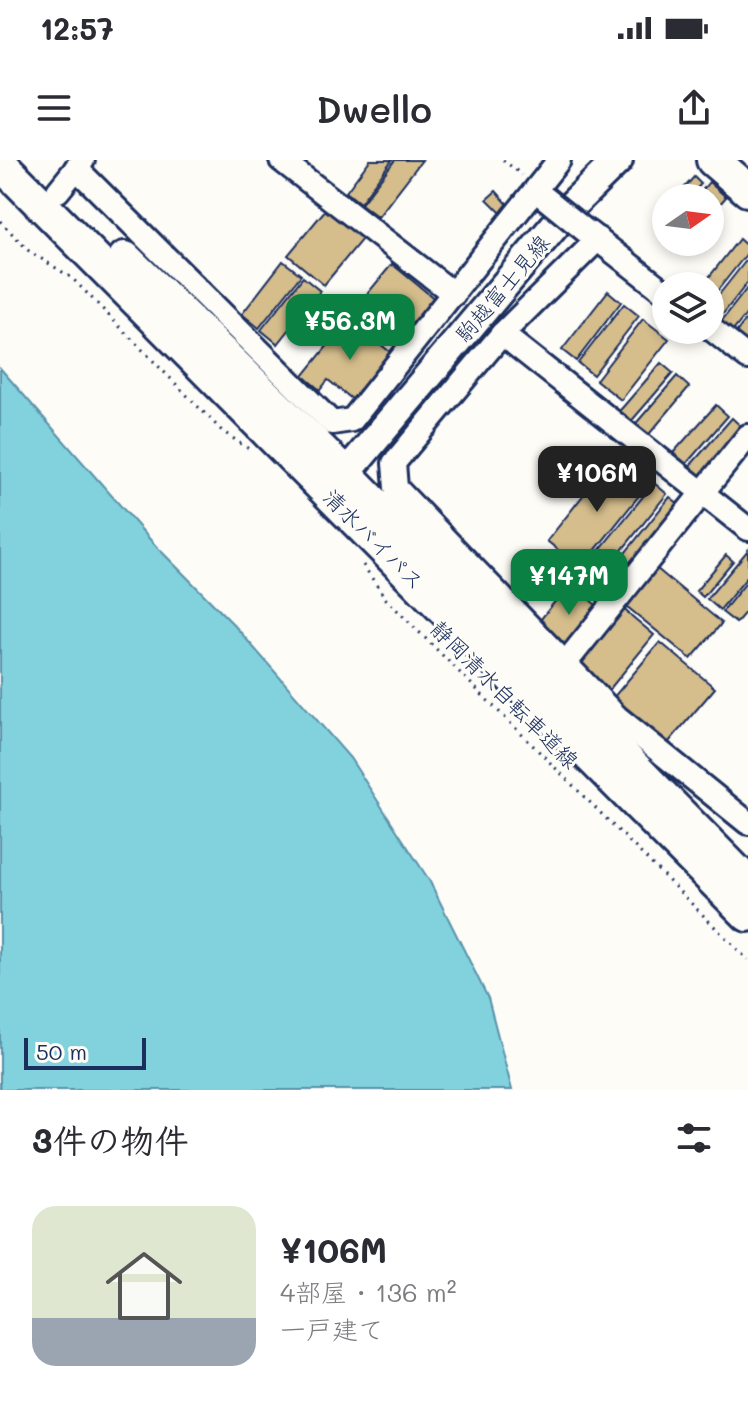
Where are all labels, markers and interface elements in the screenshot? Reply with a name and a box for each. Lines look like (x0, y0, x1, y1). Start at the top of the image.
text: 12:57 (40, 8, 114, 48)
text: Dwello (316, 85, 432, 132)
icon: menu (32, 86, 76, 130)
icon: share (672, 86, 716, 130)
north arrow (652, 184, 724, 256)
map controls (652, 184, 724, 344)
street label: 駒越富士見線 (448, 228, 556, 348)
button: layers (652, 272, 724, 344)
pin: ¥56.3M (285, 294, 415, 362)
text: ¥56.3M (304, 303, 396, 337)
pin: ¥106M (541, 446, 653, 514)
text: ¥106M (556, 455, 638, 489)
street label: 清水バイパス (317, 482, 431, 596)
pin: ¥147M (513, 549, 625, 617)
text: ¥147M (529, 558, 609, 592)
street label: 静岡清水自転車道線 (425, 614, 585, 774)
scale bar (24, 1034, 146, 1070)
text: 50 m (36, 1037, 87, 1066)
icon: filters (672, 1116, 716, 1160)
text: 3件の物件 (32, 1117, 188, 1162)
text: ¥106M (280, 1227, 387, 1272)
icon: home (96, 1238, 192, 1334)
text: 4部屋 · 136 m² (280, 1275, 457, 1309)
text: 一戸建て (280, 1312, 384, 1346)

